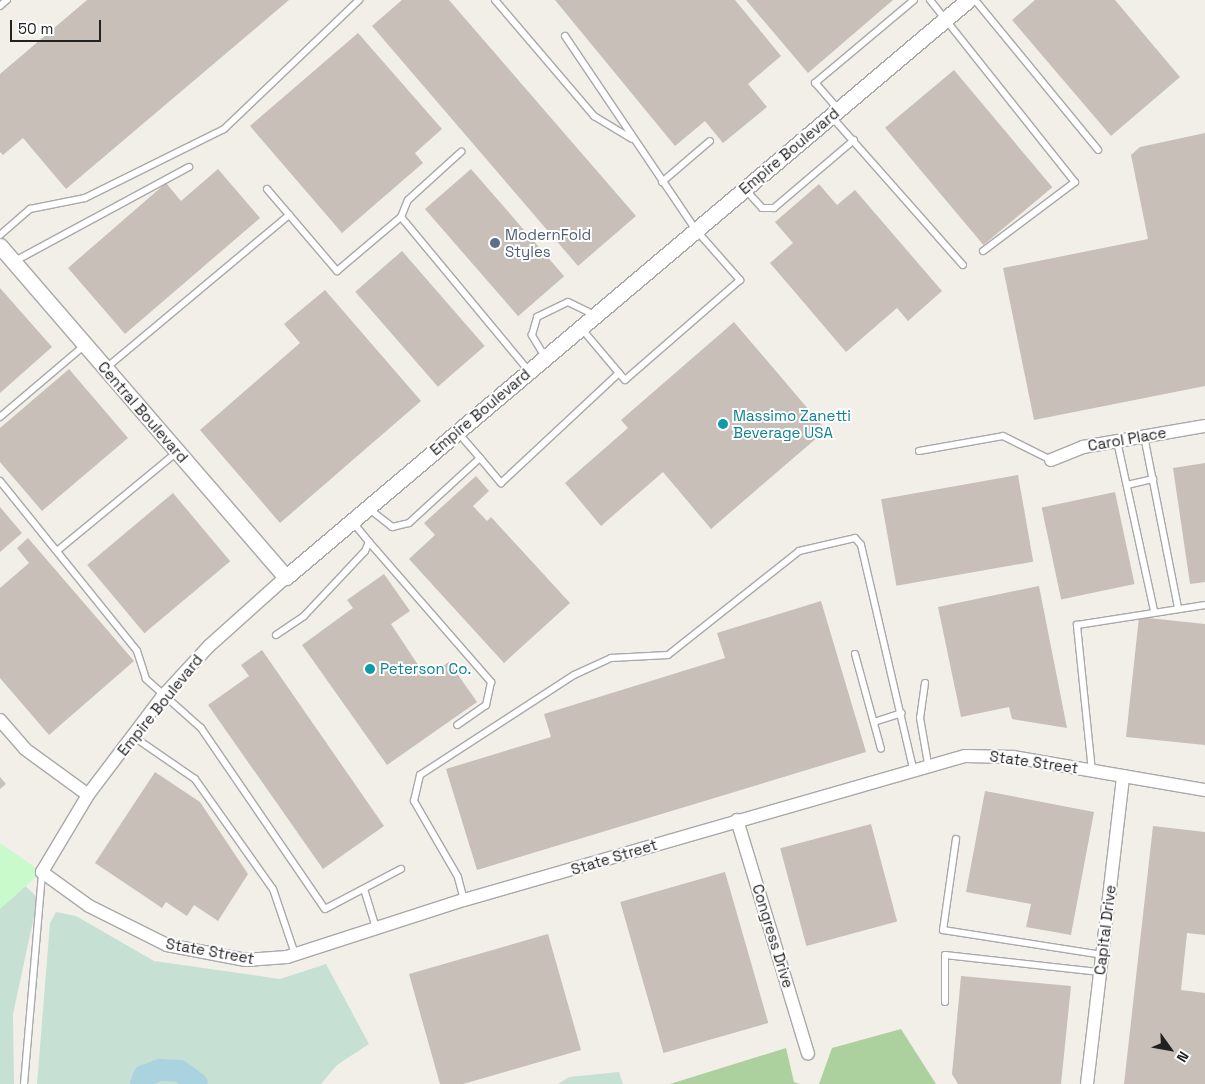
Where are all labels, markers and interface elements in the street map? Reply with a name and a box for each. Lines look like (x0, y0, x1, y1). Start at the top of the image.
scale bar (12, 10, 104, 42)
text: 50 m (18, 19, 53, 38)
street label: Empire Boulevard (735, 104, 843, 198)
place label: ModernFold Styles (505, 225, 591, 260)
marker: ModernFold Styles (489, 237, 501, 249)
street label: Central Boulevard (94, 358, 192, 466)
street label: Empire Boulevard (426, 365, 534, 459)
place label: Massimo Zanetti Beverage USA (733, 406, 851, 441)
marker: Massimo Zanetti Beverage USA (717, 418, 729, 430)
street label: Carol Place (1086, 423, 1168, 455)
street label: Empire Boulevard (114, 651, 206, 759)
place label: Peterson Co. (380, 660, 471, 678)
marker: Peterson Co. (364, 663, 376, 675)
street label: State Street (988, 747, 1080, 777)
street label: State Street (569, 835, 659, 879)
street label: Congress Drive (749, 882, 797, 990)
street label: Capital Drive (1091, 884, 1119, 976)
street label: State Street (164, 934, 256, 968)
north arrow (1145, 1024, 1195, 1074)
text: N (1173, 1048, 1193, 1066)

